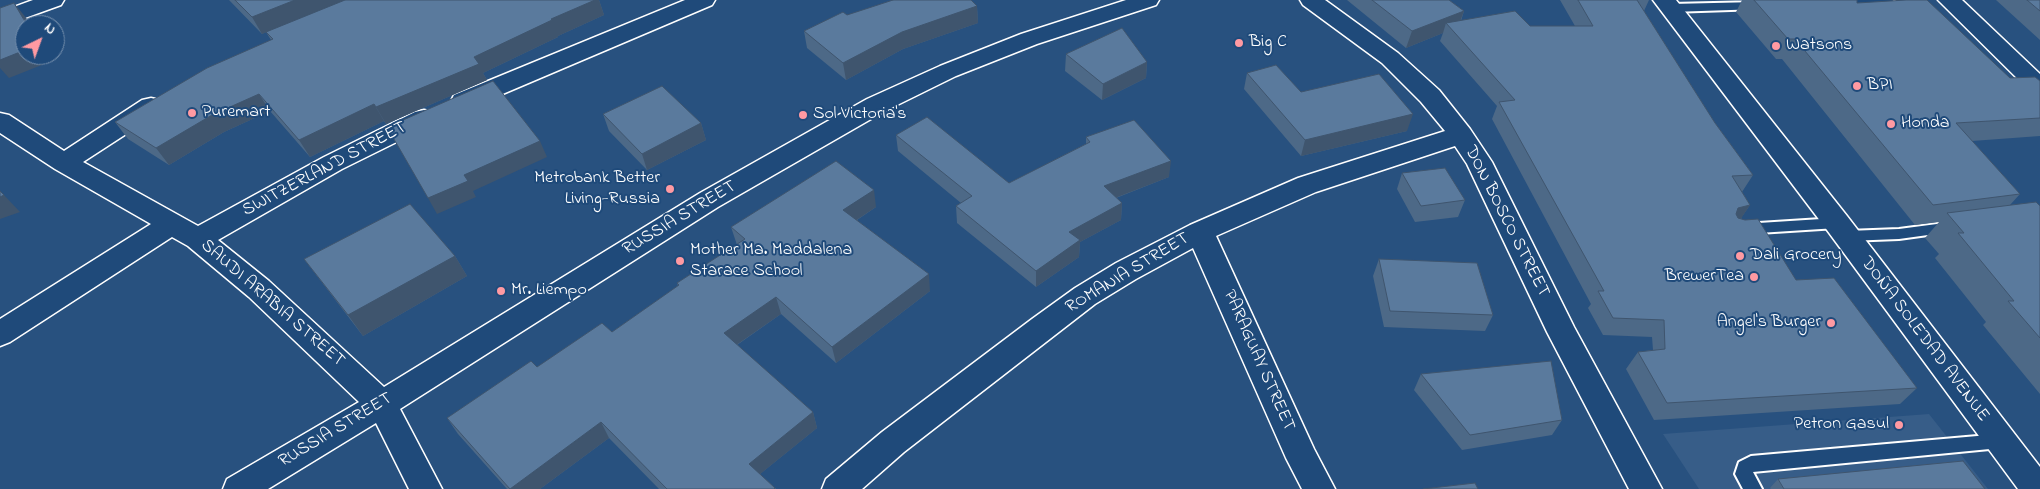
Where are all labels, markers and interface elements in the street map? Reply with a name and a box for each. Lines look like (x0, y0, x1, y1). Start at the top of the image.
north arrow (15, 15, 65, 65)
text: N (39, 18, 60, 40)
place label: Big C (1249, 32, 1287, 54)
place label: Watsons (1786, 35, 1852, 57)
marker: Big C (1233, 37, 1245, 49)
marker: Watsons (1770, 40, 1782, 52)
place label: BPI (1867, 75, 1893, 97)
marker: BPI (1851, 80, 1863, 92)
place label: Puremart (202, 102, 271, 124)
place label: Sol Victoria's (813, 104, 906, 126)
marker: Puremart (186, 107, 198, 119)
marker: Sol Victoria's (797, 109, 809, 121)
place label: Honda (1901, 113, 1950, 135)
street label: SWITZERLAND STREET (239, 118, 411, 222)
marker: Honda (1885, 118, 1897, 130)
street label: DON BOSCO STREET (1459, 143, 1553, 301)
place label: Metrobank Better Living-Russia (534, 168, 660, 210)
street label: RUSSIA STREET (619, 177, 741, 261)
marker: Metrobank Better Living-Russia (664, 183, 676, 195)
street label: ROMANIA STREET (1062, 229, 1194, 319)
street label: SAUDI ARABIA STREET (195, 235, 349, 373)
place label: Mother Ma. Maddalena Starace School (690, 240, 852, 282)
place label: Dali Grocery (1750, 245, 1842, 267)
marker: Dali Grocery (1734, 250, 1746, 262)
street label: DOÑA SOLEDAD AVENUE (1855, 253, 1993, 427)
marker: Mother Ma. Maddalena Starace School (674, 255, 686, 267)
place label: BrewerTea (1665, 266, 1744, 288)
marker: BrewerTea (1748, 271, 1760, 283)
place label: Mr. Liempo (511, 280, 587, 302)
marker: Mr. Liempo (495, 285, 507, 297)
street label: PARAGUAY STREET (1217, 287, 1299, 435)
place label: Angel's Burger (1717, 312, 1821, 334)
marker: Angel's Burger (1825, 317, 1837, 329)
street label: RUSSIA STREET (275, 389, 397, 473)
place label: Petron Gasul (1794, 414, 1889, 436)
marker: Petron Gasul (1893, 419, 1905, 431)

